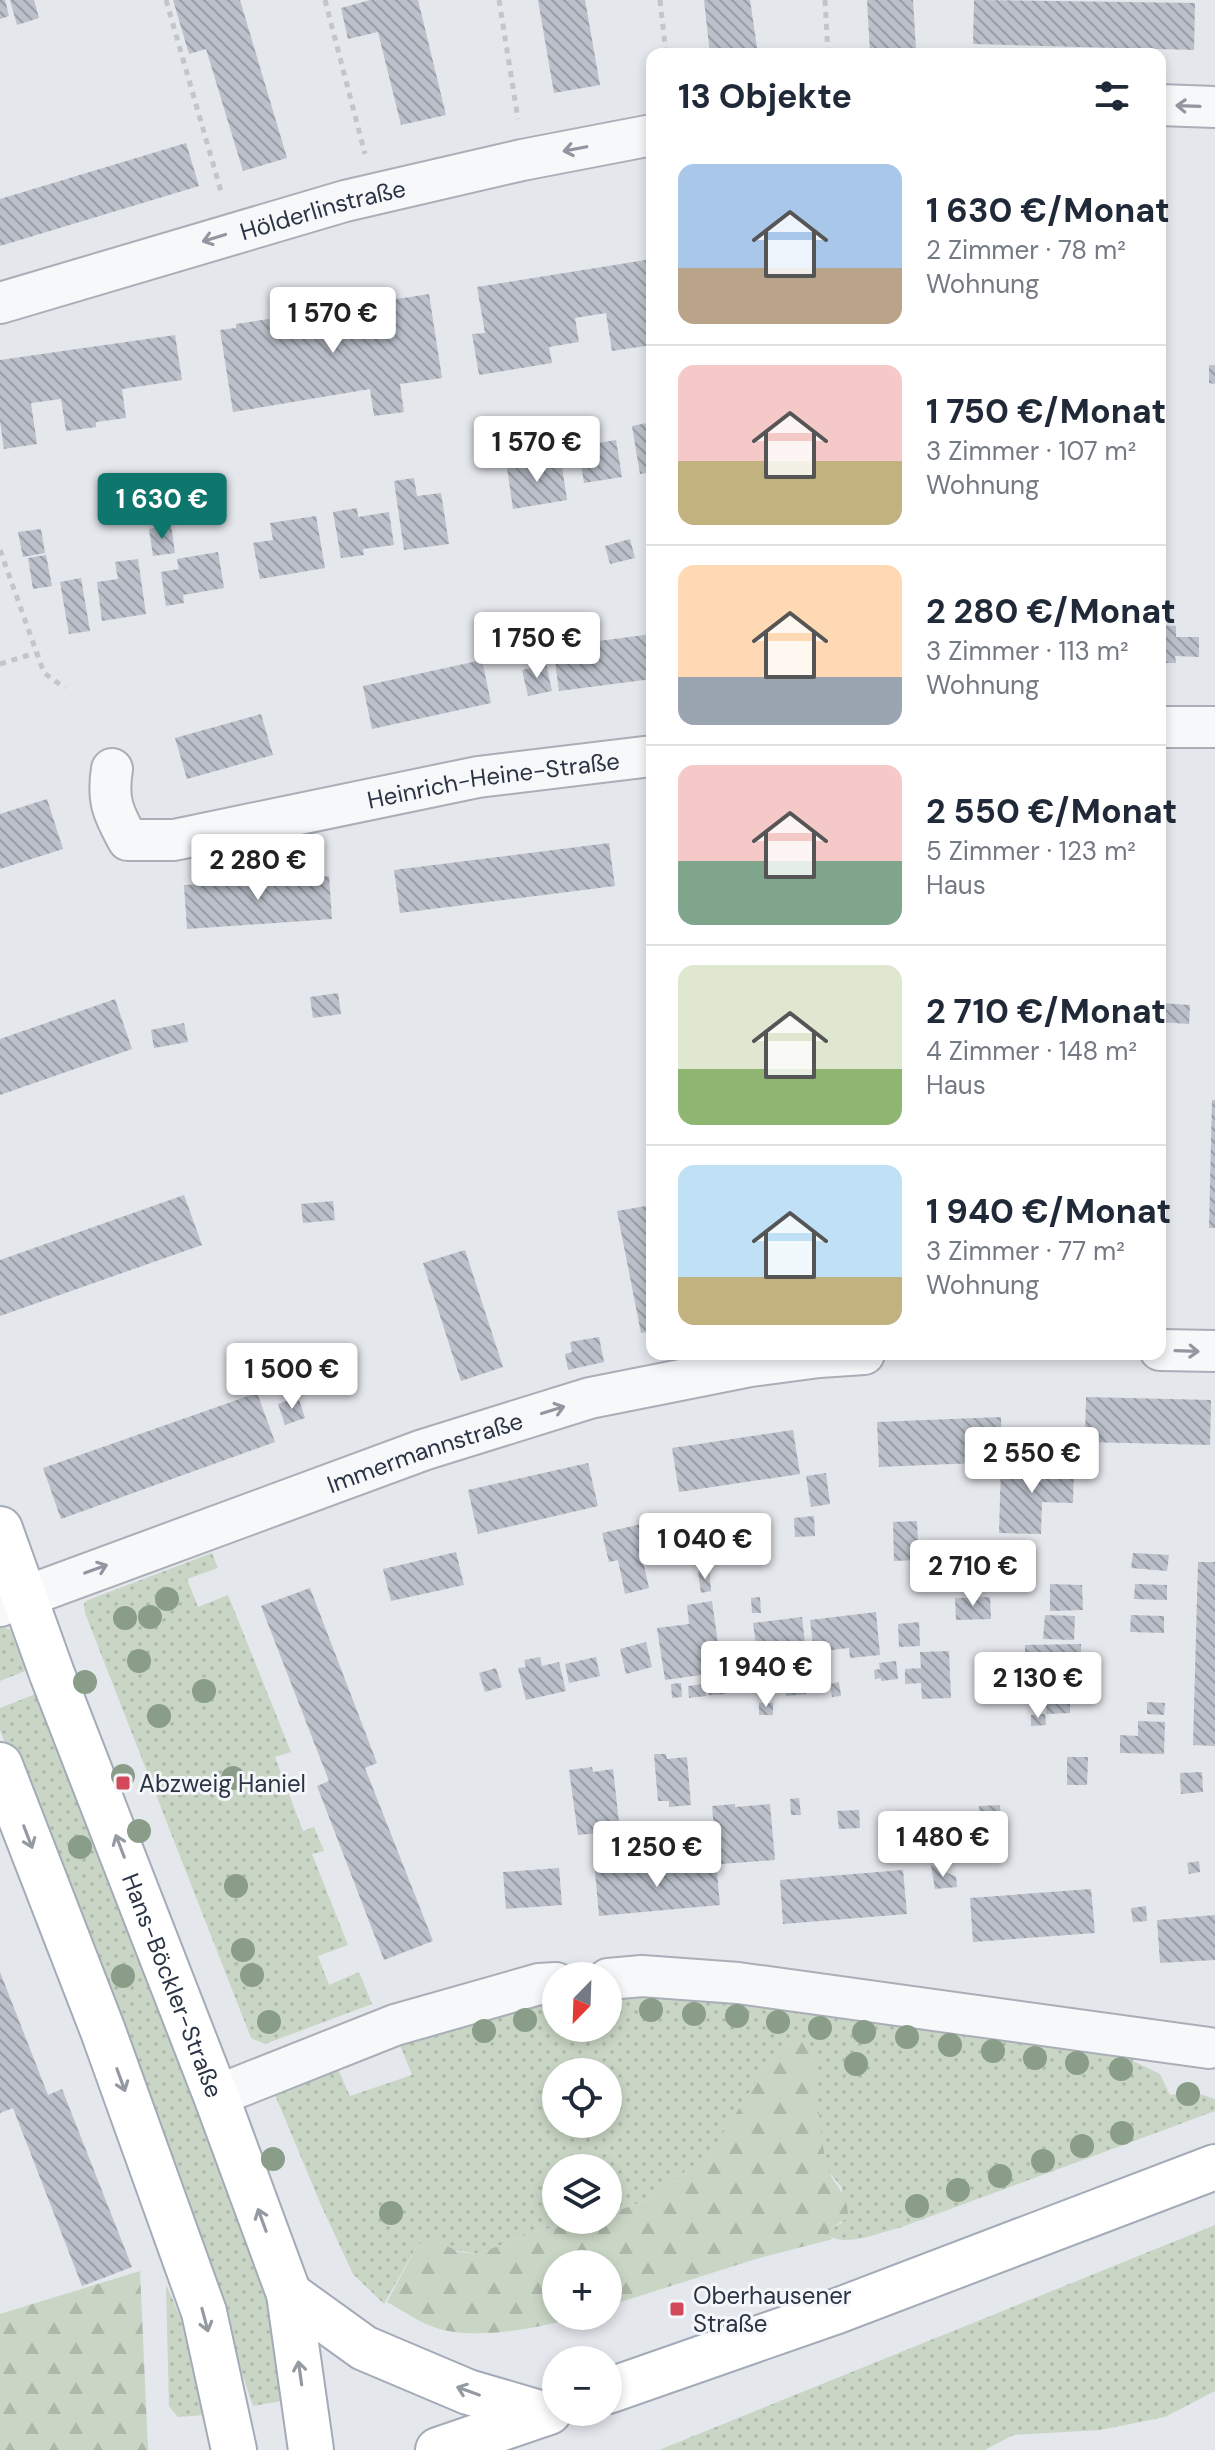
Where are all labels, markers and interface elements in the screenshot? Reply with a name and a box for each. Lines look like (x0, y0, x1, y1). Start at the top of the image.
text: 13 Objekte (678, 74, 852, 119)
icon: filters (1090, 74, 1134, 118)
one-way arrow (1175, 98, 1201, 113)
one-way arrow (563, 143, 589, 158)
street label: Hölderlinstraße (236, 172, 408, 247)
text: 1 630 €/Monat (926, 188, 1170, 233)
icon: home (742, 196, 838, 292)
one-way arrow (202, 231, 228, 246)
text: 2 Zimmer · 78 m² (926, 233, 1126, 267)
text: Wohnung (926, 267, 1039, 301)
pin: 1 570 € (259, 287, 407, 355)
text: 1 570 € (288, 296, 378, 330)
text: 1 750 €/Monat (926, 389, 1166, 434)
icon: home (742, 397, 838, 493)
pin: 1 570 € (463, 416, 611, 484)
text: 1 570 € (492, 425, 582, 459)
text: 3 Zimmer · 107 m² (926, 434, 1136, 468)
text: Wohnung (926, 468, 1039, 502)
pin: 1 630 € (88, 473, 236, 541)
text: 1 630 € (116, 482, 208, 516)
text: 2 280 €/Monat (926, 589, 1176, 634)
icon: home (742, 597, 838, 693)
pin: 1 750 € (463, 612, 611, 680)
text: 1 750 € (492, 621, 582, 655)
text: 3 Zimmer · 113 m² (926, 634, 1129, 668)
text: Wohnung (926, 668, 1039, 702)
street label: Heinrich-Heine-Straße (364, 745, 621, 815)
text: 2 550 €/Monat (926, 789, 1177, 834)
icon: home (742, 797, 838, 893)
pin: 2 280 € (184, 834, 332, 902)
text: 5 Zimmer · 123 m² (926, 834, 1136, 868)
text: 2 280 € (209, 843, 307, 877)
text: Haus (926, 868, 986, 902)
text: 2 710 €/Monat (926, 989, 1166, 1034)
icon: home (742, 997, 838, 1093)
text: 4 Zimmer · 148 m² (926, 1034, 1137, 1068)
text: Haus (926, 1068, 986, 1102)
text: 1 940 €/Monat (926, 1189, 1171, 1234)
icon: home (742, 1197, 838, 1293)
text: 3 Zimmer · 77 m² (926, 1234, 1125, 1268)
text: Wohnung (926, 1268, 1039, 1302)
pin: 1 500 € (218, 1343, 366, 1411)
one-way arrow (1174, 1343, 1200, 1358)
text: 1 500 € (244, 1352, 340, 1386)
one-way arrow (540, 1402, 566, 1417)
street label: Immermannstraße (323, 1404, 527, 1500)
pin: 2 550 € (958, 1427, 1106, 1495)
text: 2 550 € (983, 1436, 1081, 1470)
pin: 1 040 € (631, 1513, 779, 1581)
text: 1 040 € (657, 1522, 753, 1556)
pin: 2 710 € (899, 1540, 1047, 1608)
text: 2 710 € (928, 1549, 1018, 1583)
one-way arrow (84, 1561, 109, 1576)
pin: 1 940 € (692, 1641, 840, 1709)
text: 1 940 € (719, 1650, 813, 1684)
pin: 2 130 € (964, 1652, 1112, 1720)
text: 2 130 € (992, 1661, 1084, 1695)
place label: Abzweig Haniel (139, 1768, 306, 1799)
marker: Abzweig Haniel (114, 1774, 132, 1792)
pin: 1 480 € (869, 1811, 1017, 1879)
text: 1 480 € (896, 1820, 990, 1854)
pin: 1 250 € (583, 1821, 731, 1889)
one-way arrow (22, 1824, 36, 1849)
text: 1 250 € (611, 1830, 703, 1864)
one-way arrow (112, 1834, 126, 1859)
street label: Hans-Böckler-Straße (115, 1869, 231, 2102)
north arrow (542, 1962, 622, 2042)
map controls (542, 1962, 622, 2426)
button: locate (542, 2058, 622, 2138)
one-way arrow (114, 2067, 129, 2092)
button: layers (542, 2154, 622, 2234)
one-way arrow (254, 2208, 268, 2233)
button: + (542, 2250, 622, 2330)
place label: Oberhausener Straße (693, 2280, 852, 2339)
marker: Oberhausener Straße (668, 2300, 686, 2318)
one-way arrow (199, 2306, 214, 2332)
button: − (542, 2346, 622, 2426)
one-way arrow (292, 2361, 307, 2386)
one-way arrow (456, 2383, 481, 2398)

